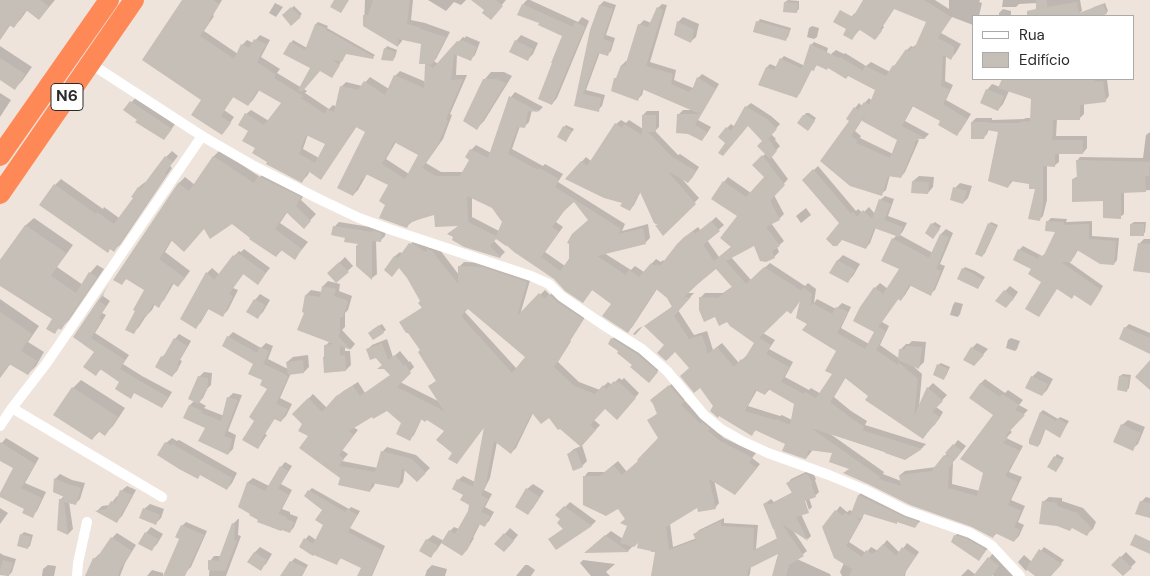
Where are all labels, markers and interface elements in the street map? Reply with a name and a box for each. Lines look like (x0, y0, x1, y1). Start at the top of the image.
legend (972, 15, 1135, 80)
text: Rua (1019, 25, 1045, 45)
text: Edifício (1019, 50, 1070, 70)
road number: N6 (51, 84, 83, 110)

